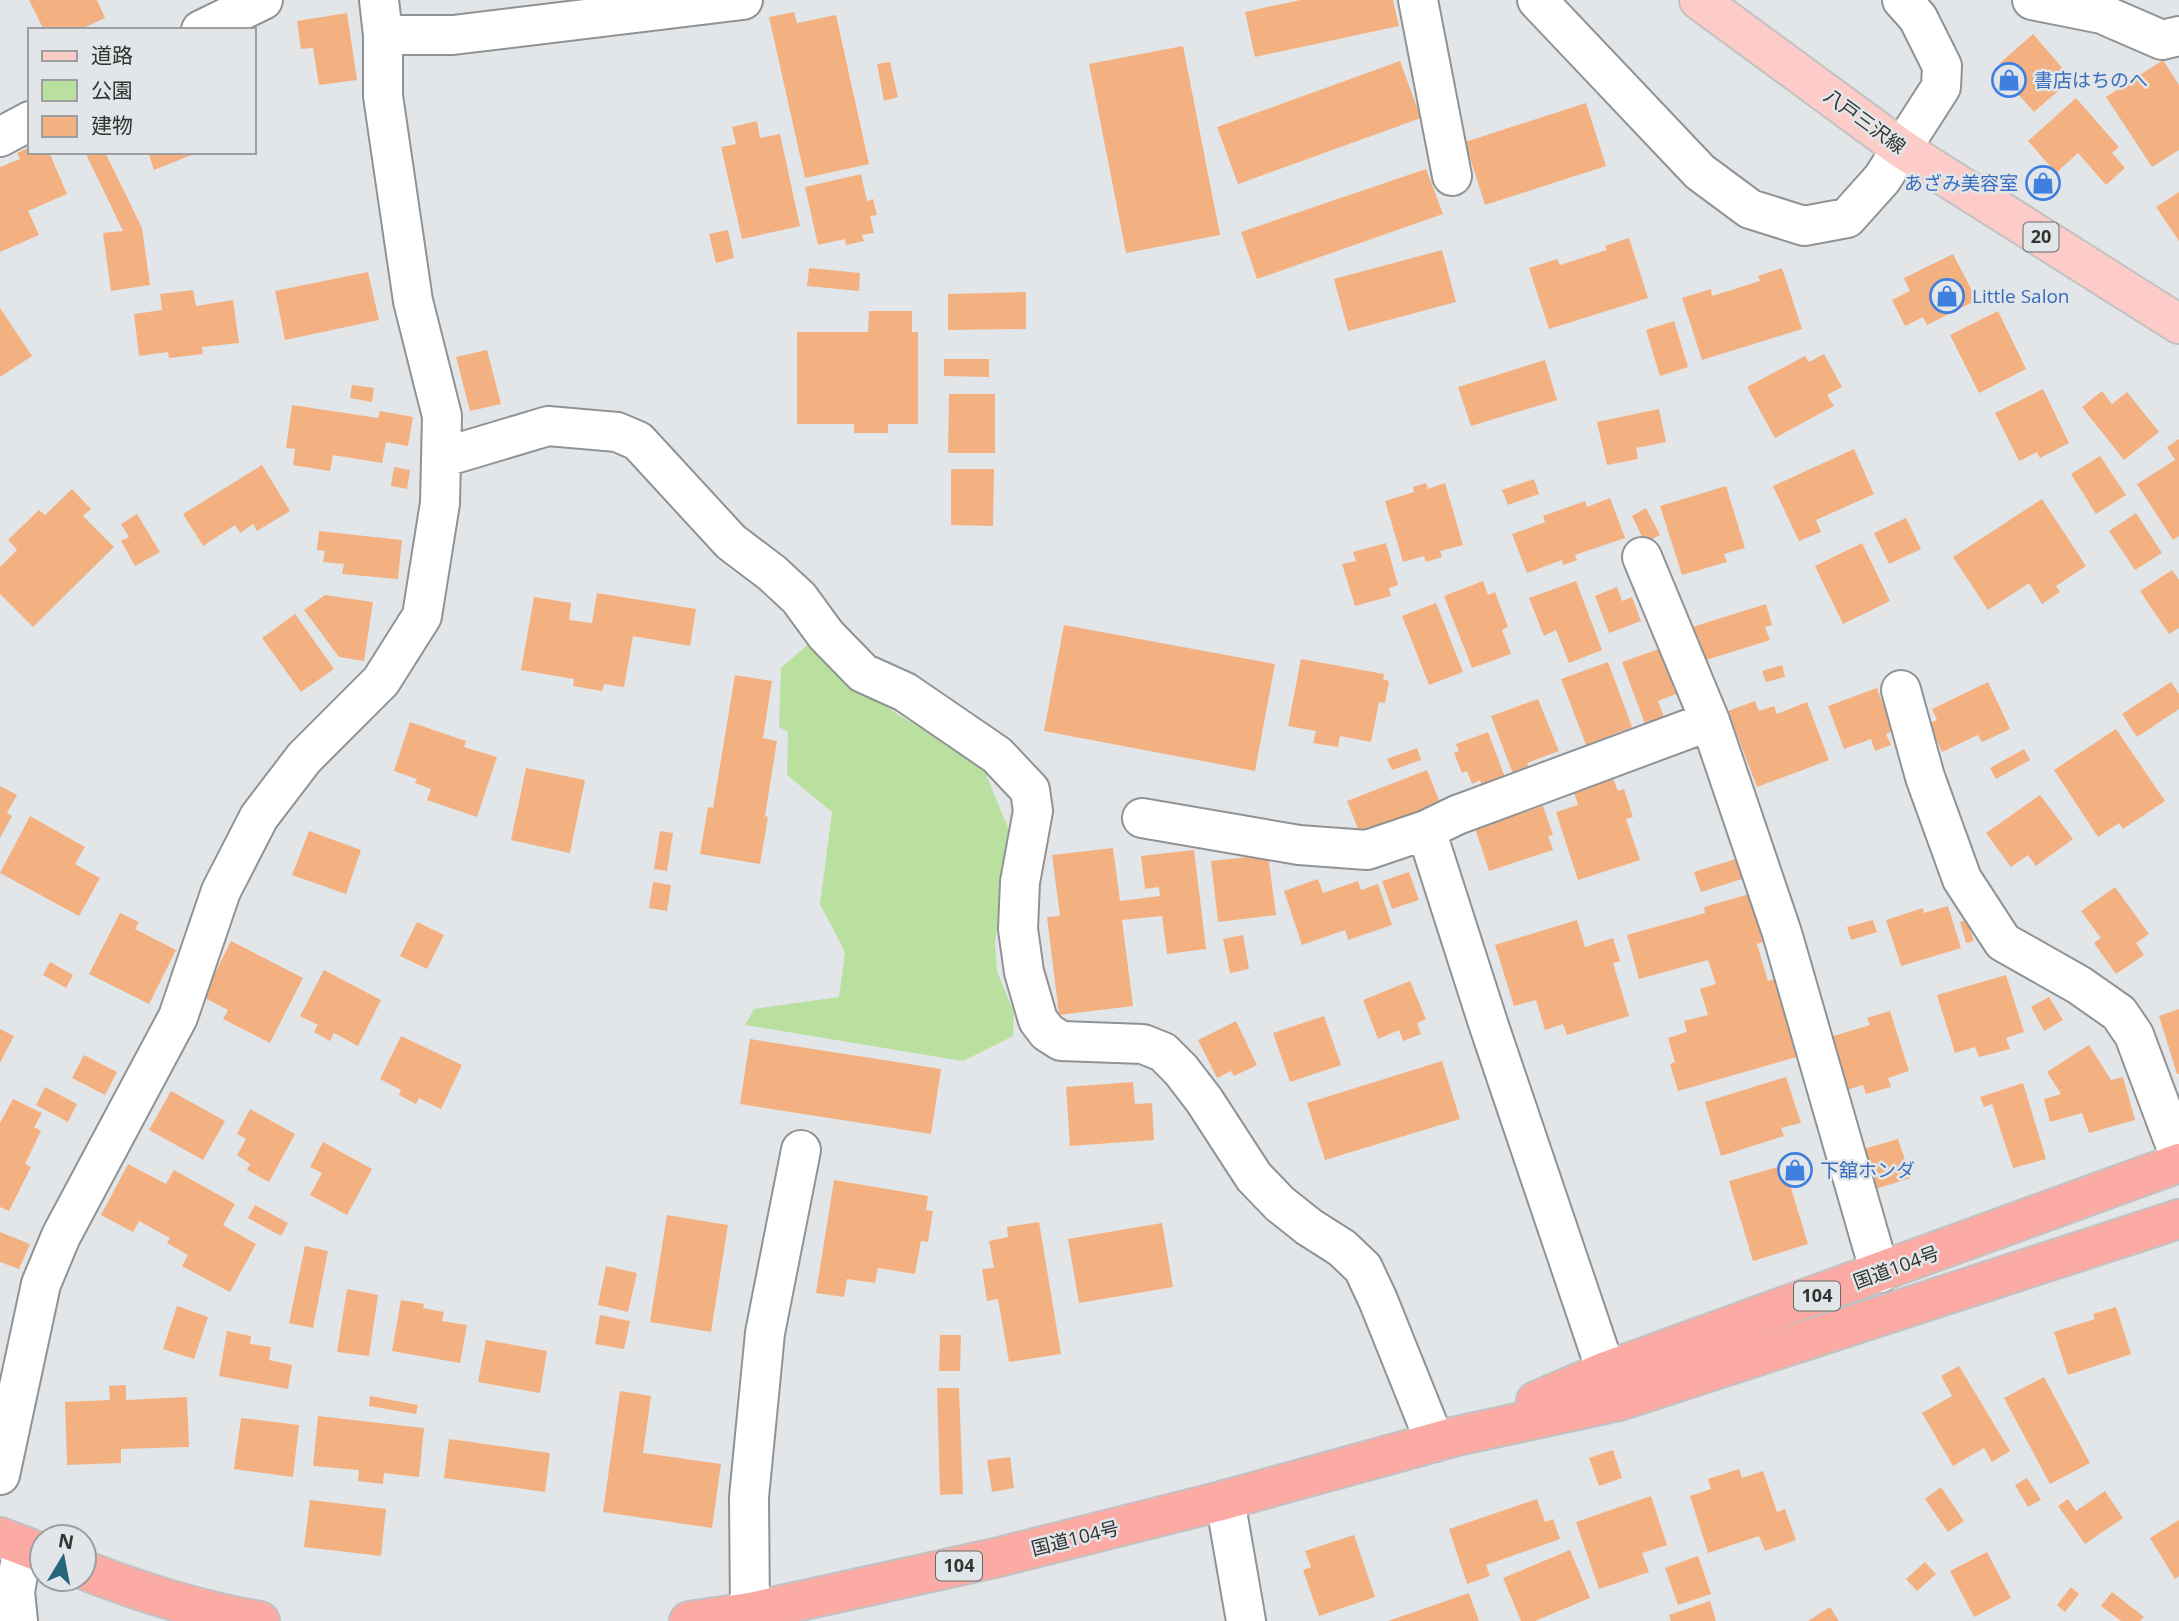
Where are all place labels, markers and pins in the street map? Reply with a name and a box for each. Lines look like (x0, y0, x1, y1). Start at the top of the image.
shop icon: 書店はちのへ (1990, 61, 2028, 99)
place label: 書店はちのへ (2034, 67, 2148, 93)
shop icon: あざみ美容室 (2024, 164, 2062, 202)
place label: あざみ美容室 (1904, 170, 2018, 196)
shop icon: Little Salon (1928, 277, 1966, 315)
place label: Little Salon (1972, 283, 2070, 309)
shop icon: 下舘ホンダ (1776, 1151, 1814, 1189)
place label: 下舘ホンダ (1820, 1157, 1915, 1183)

